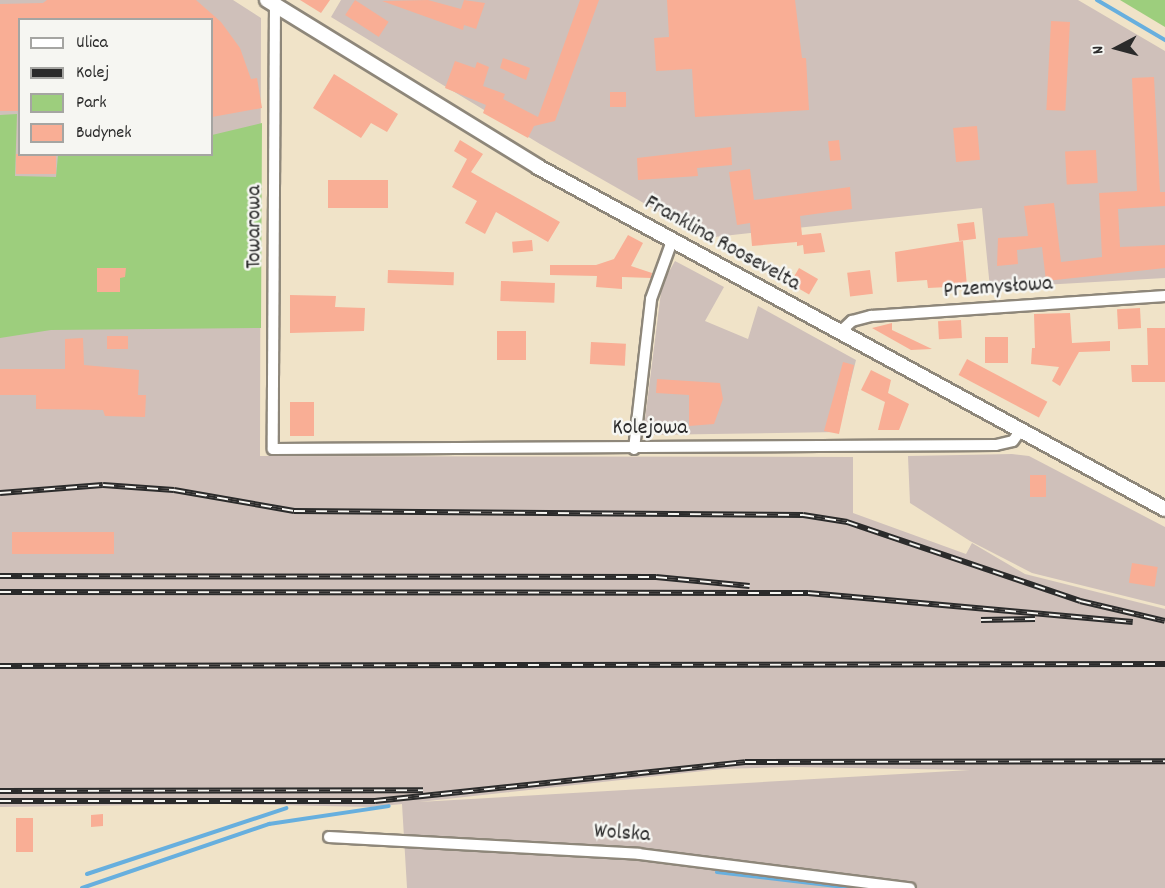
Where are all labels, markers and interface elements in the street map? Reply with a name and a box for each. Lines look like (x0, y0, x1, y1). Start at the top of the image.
legend (18, 18, 213, 156)
north arrow (1087, 18, 1147, 78)
text: Ulica (76, 31, 108, 56)
text: N (1087, 45, 1110, 55)
text: Kolej (76, 61, 109, 86)
text: Park (76, 91, 107, 116)
text: Budynek (76, 121, 132, 146)
street label: Towarowa (242, 185, 268, 269)
street label: Franklina Roosevelta (639, 190, 805, 298)
street label: Przemysłowa (943, 271, 1053, 305)
street label: Kolejowa (613, 416, 687, 442)
street label: Wolska (593, 819, 651, 849)

